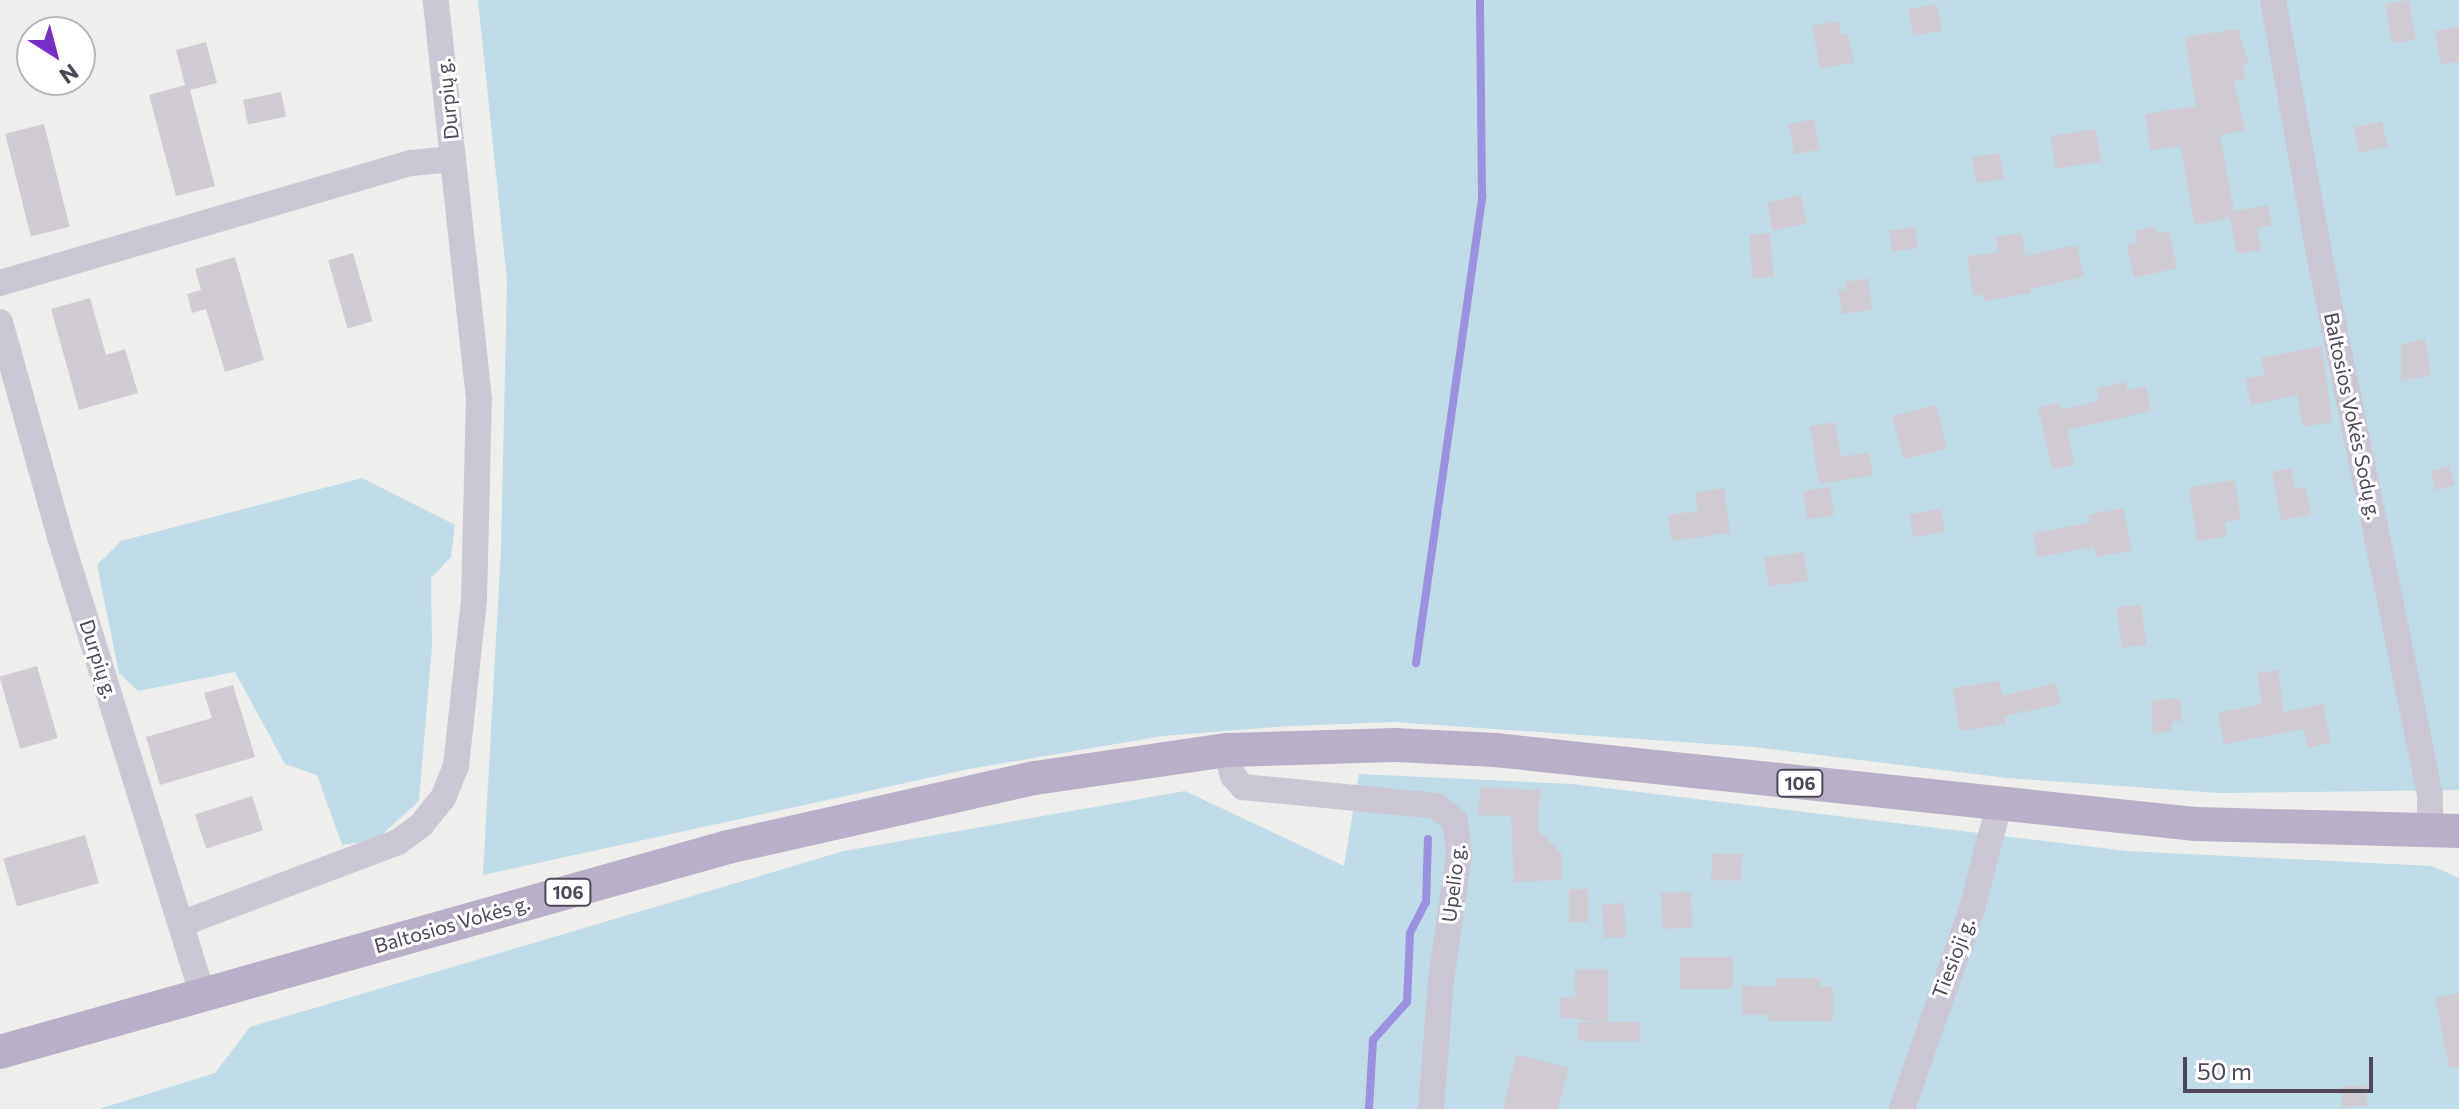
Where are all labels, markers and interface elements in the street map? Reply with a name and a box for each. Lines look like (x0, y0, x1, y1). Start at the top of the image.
north arrow (16, 16, 96, 96)
street label: Durpių g. (431, 57, 463, 141)
text: N (55, 58, 84, 90)
street label: Baltosios Vokės Sodų g. (2319, 310, 2387, 522)
street label: Durpių g. (75, 617, 123, 701)
road number: 106 (1776, 769, 1824, 797)
street label: Upelio g. (1436, 843, 1470, 923)
road number: 106 (544, 878, 592, 906)
street label: Baltosios Vokės g. (371, 890, 533, 958)
street label: Tiesioji g. (1927, 914, 1979, 1002)
scale bar (2187, 1041, 2377, 1091)
text: 50 m (2197, 1056, 2252, 1085)

